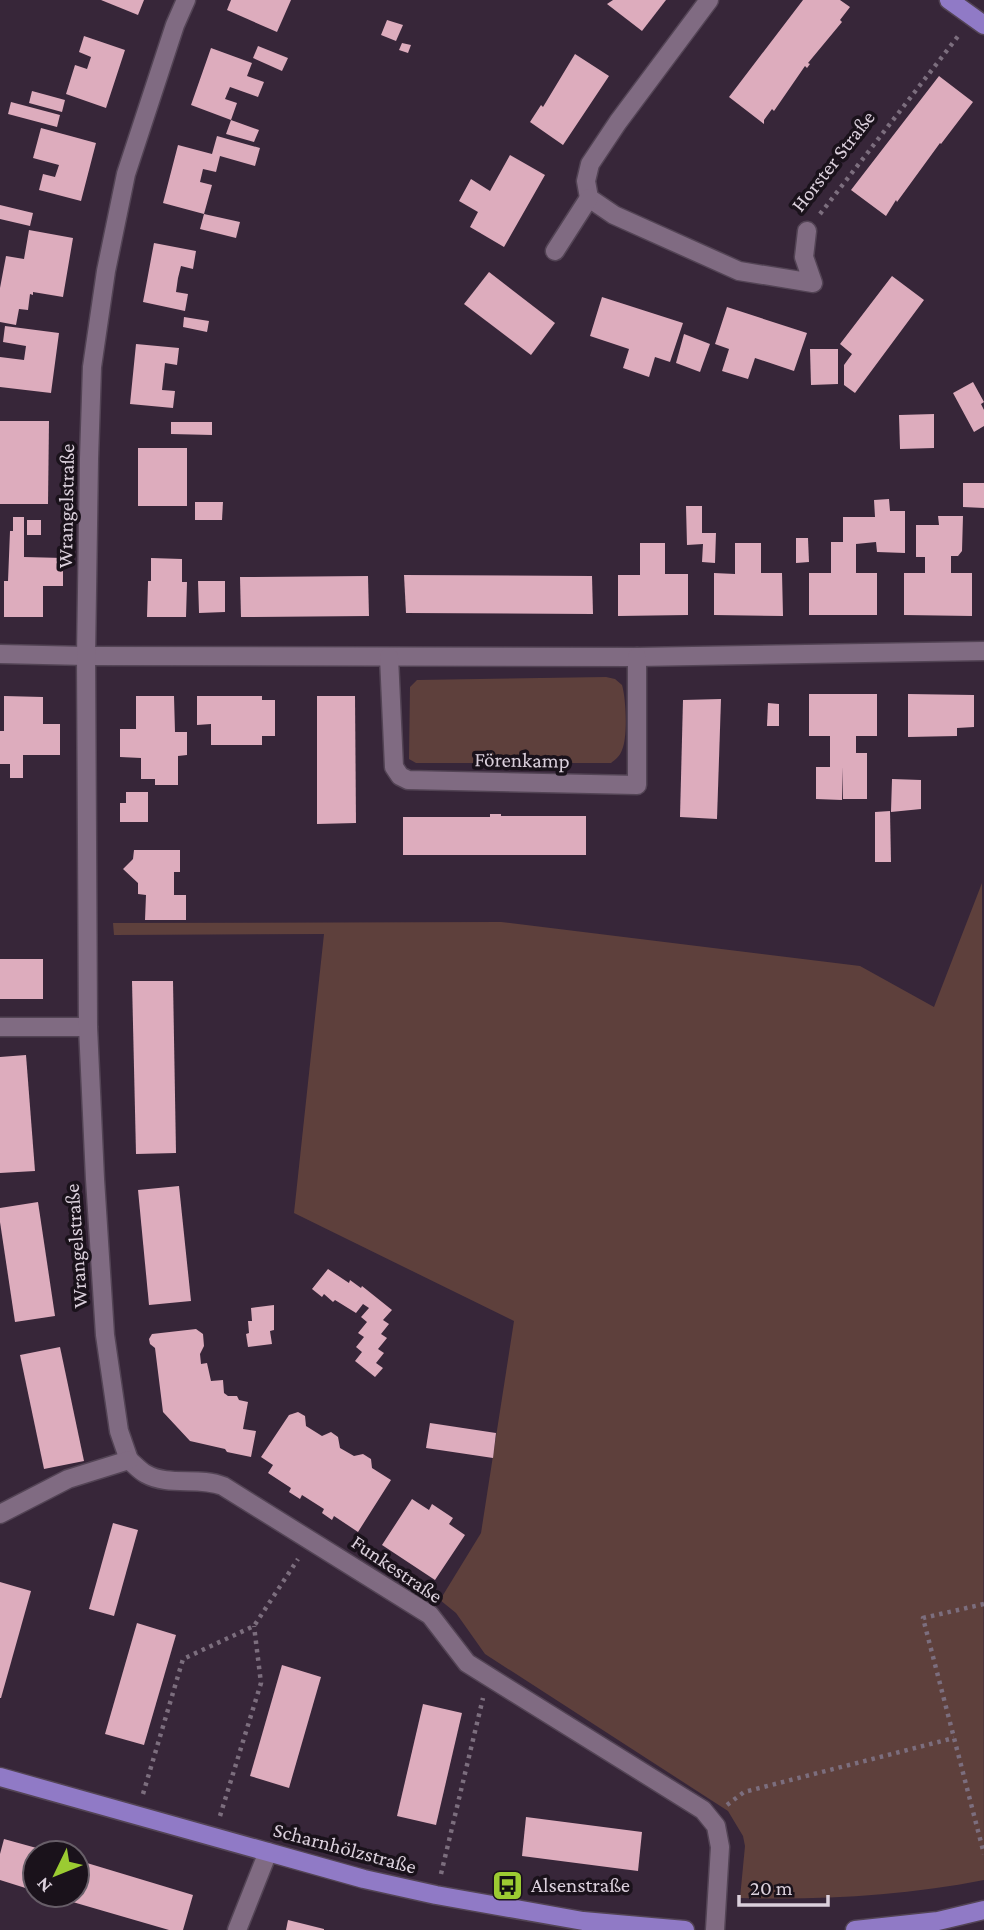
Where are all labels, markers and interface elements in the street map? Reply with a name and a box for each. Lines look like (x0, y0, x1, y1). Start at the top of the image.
street label: Horster Straße (786, 106, 880, 216)
street label: Wrangelstraße (53, 443, 79, 569)
street label: Förenkamp (474, 747, 570, 773)
street label: Wrangelstraße (60, 1183, 92, 1309)
street label: Funkestraße (347, 1530, 447, 1608)
street label: Scharnhölzstraße (271, 1817, 419, 1879)
north arrow (21, 1839, 91, 1909)
scale bar (739, 1864, 828, 1908)
bus stop icon: Alsenstraße (491, 1868, 525, 1902)
text: N (32, 1873, 56, 1897)
place label: Alsenstraße (531, 1873, 630, 1897)
text: 20 m (750, 1876, 793, 1900)

